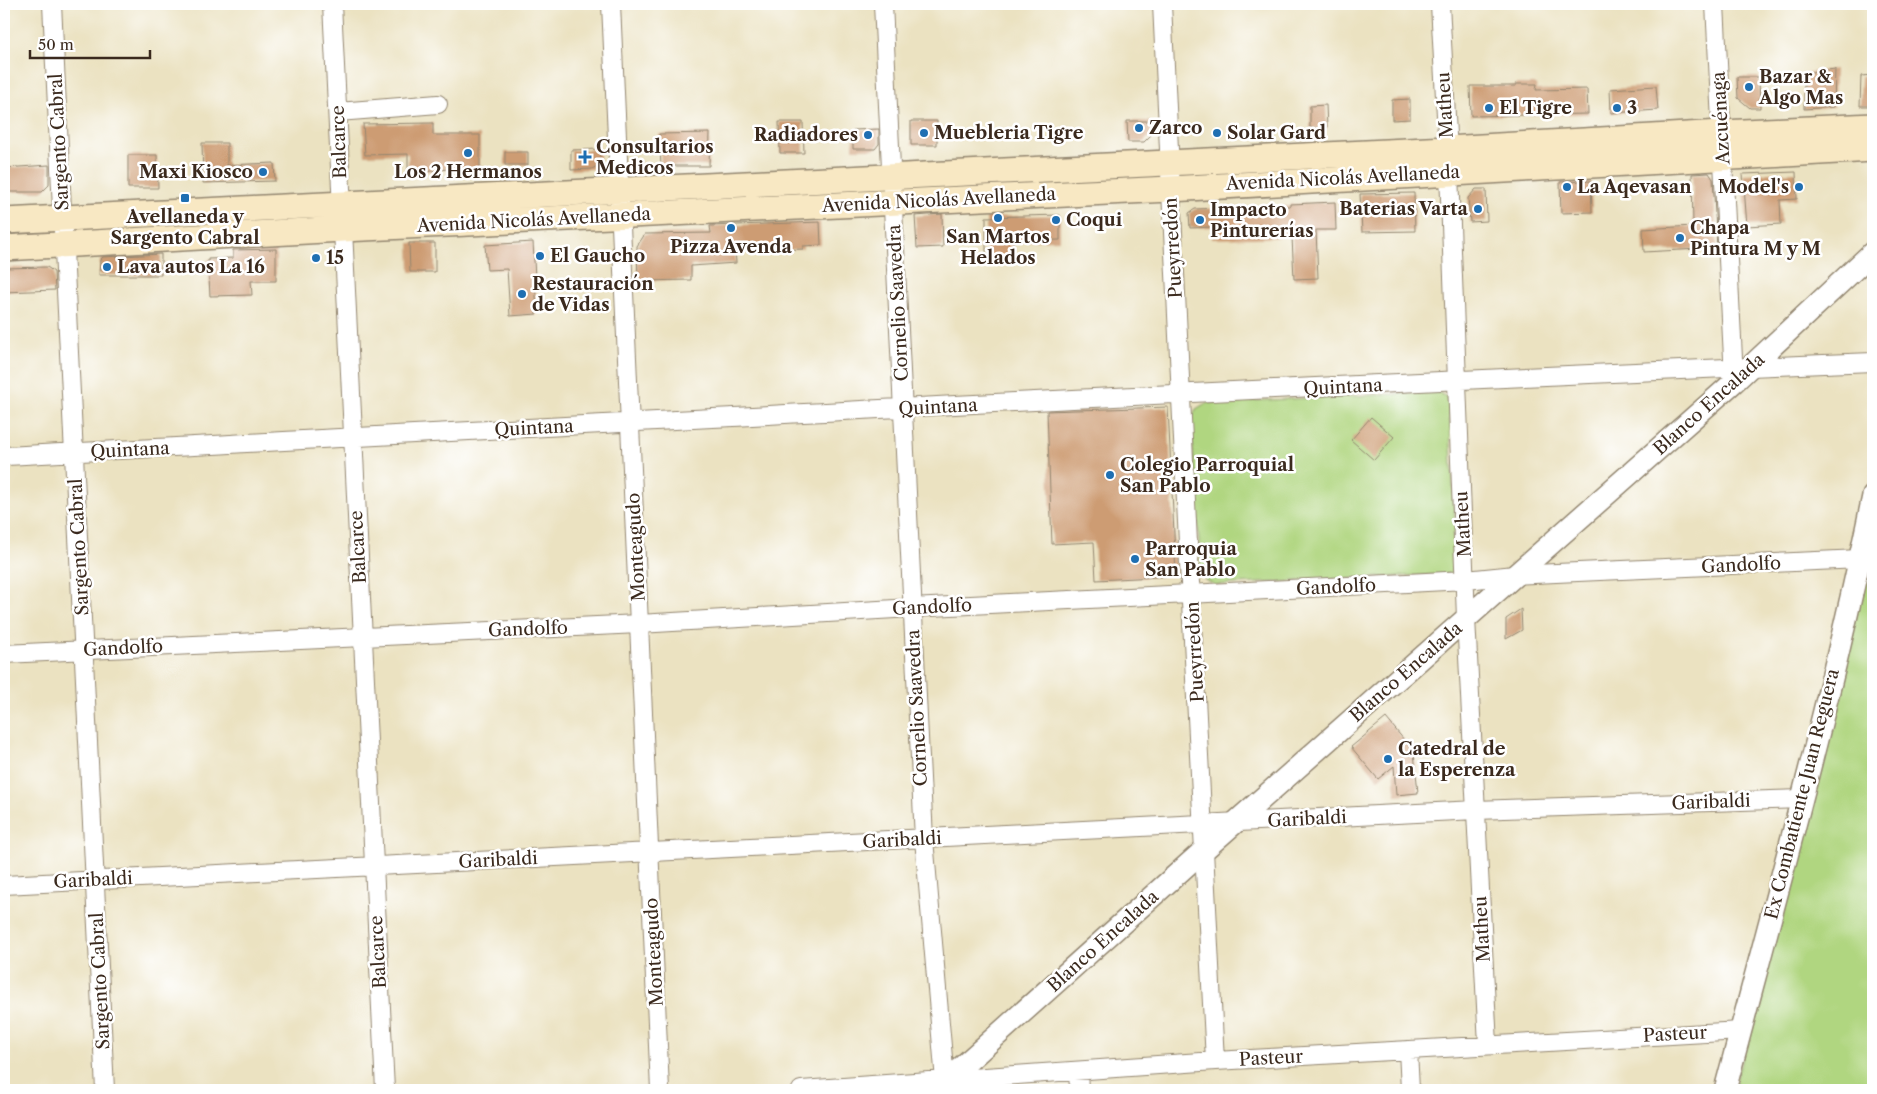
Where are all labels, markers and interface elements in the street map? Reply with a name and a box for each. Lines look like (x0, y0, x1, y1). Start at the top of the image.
scale bar (30, 28, 150, 60)
text: 50 m (38, 35, 74, 54)
place label: Bazar & Algo Mas (1758, 66, 1843, 109)
street label: Matheu (1432, 71, 1458, 139)
street label: Azcuénaga (1708, 71, 1734, 166)
street label: Sargento Cabral (44, 73, 74, 211)
marker: Bazar & Algo Mas (1743, 81, 1755, 93)
place label: El Tigre (1499, 97, 1572, 119)
place label: 3 (1627, 97, 1637, 119)
marker: El Tigre (1483, 102, 1495, 114)
marker: 3 (1611, 102, 1623, 114)
street label: Balcarce (327, 105, 351, 179)
place label: Zarco (1149, 117, 1202, 139)
place label: Muebleria Tigre (934, 122, 1084, 144)
marker: Zarco (1133, 122, 1145, 134)
place label: Solar Gard (1227, 122, 1326, 144)
place label: Radiadores (754, 124, 858, 146)
marker: Muebleria Tigre (918, 127, 930, 139)
marker: Solar Gard (1211, 127, 1223, 139)
marker: Radiadores (862, 129, 874, 141)
place label: Consultarios Medicos (596, 136, 714, 179)
marker: Los 2 Hermanos (462, 147, 474, 159)
marker: Consultarios Medicos (578, 150, 592, 164)
place label: Maxi Kiosco (139, 161, 253, 183)
place label: Los 2 Hermanos (394, 161, 542, 183)
street label: Avenida Nicolás Avellaneda (1224, 161, 1461, 195)
marker: Maxi Kiosco (257, 166, 269, 178)
place label: La Aqevasan (1577, 176, 1692, 198)
place label: Model's (1718, 176, 1789, 198)
marker: La Aqevasan (1561, 181, 1573, 193)
marker: Model's (1793, 181, 1805, 193)
street label: Avenida Nicolás Avellaneda (820, 183, 1057, 217)
marker: Avellaneda y Sargento Cabral (179, 192, 191, 204)
street label: Pueyrredón (1159, 197, 1187, 299)
place label: Baterias Varta (1339, 198, 1469, 220)
place label: Impacto Pinturerías (1210, 199, 1314, 242)
street label: Avenida Nicolás Avellaneda (415, 203, 652, 237)
marker: Baterias Varta (1472, 203, 1484, 215)
place label: Avellaneda y Sargento Cabral (110, 206, 260, 249)
place label: Coqui (1066, 209, 1123, 231)
marker: San Martos Helados (992, 212, 1004, 224)
marker: Coqui (1050, 214, 1062, 226)
marker: Impacto Pinturerías (1194, 214, 1206, 226)
place label: Chapa Pintura M y M (1690, 217, 1821, 260)
marker: Pizza Avenda (725, 222, 737, 234)
street label: Cornelio Saavedra (883, 224, 913, 382)
place label: San Martos Helados (946, 226, 1050, 269)
marker: Chapa Pintura M y M (1674, 232, 1686, 244)
place label: Pizza Avenda (670, 236, 793, 258)
place label: El Gaucho (550, 245, 645, 267)
place label: 15 (326, 247, 344, 269)
marker: El Gaucho (534, 250, 546, 262)
marker: 15 (310, 252, 322, 264)
place label: Lava autos La 16 (117, 256, 265, 278)
marker: Lava autos La 16 (101, 261, 113, 273)
place label: Restauración de Vidas (532, 273, 654, 316)
marker: Restauración de Vidas (516, 288, 528, 300)
street label: Blanco Encalada (1649, 348, 1769, 460)
street label: Quintana (1303, 374, 1384, 400)
street label: Quintana (898, 394, 979, 420)
street label: Quintana (494, 415, 575, 441)
street label: Quintana (90, 437, 171, 463)
place label: Colegio Parroquial San Pablo (1120, 454, 1294, 497)
marker: Colegio Parroquial San Pablo (1104, 469, 1116, 481)
street label: Sargento Cabral (64, 478, 94, 616)
street label: Matheu (1450, 490, 1476, 558)
street label: Monteagudo (622, 492, 650, 602)
street label: Balcarce (345, 510, 371, 584)
place label: Parroquia San Pablo (1145, 538, 1237, 581)
street label: Gandolfo (1701, 552, 1781, 578)
marker: Parroquia San Pablo (1129, 553, 1141, 565)
street label: Gandolfo (1296, 574, 1376, 600)
street label: Gandolfo (892, 594, 972, 620)
street label: Pueyrredón (1181, 601, 1209, 703)
street label: Gandolfo (488, 617, 568, 641)
street label: Blanco Encalada (1345, 617, 1467, 727)
street label: Cornelio Saavedra (902, 629, 932, 787)
street label: Gandolfo (83, 635, 163, 661)
street label: Ex Combatiente Juan Reguera (1760, 666, 1844, 922)
place label: Catedral de la Esperenza (1398, 738, 1516, 781)
marker: Catedral de la Esperenza (1382, 753, 1394, 765)
street label: Garibaldi (1671, 790, 1751, 814)
street label: Garibaldi (1267, 806, 1348, 832)
street label: Garibaldi (862, 827, 943, 853)
street label: Garibaldi (458, 847, 539, 873)
street label: Garibaldi (53, 867, 134, 893)
street label: Blanco Encalada (1043, 885, 1163, 997)
street label: Matheu (1469, 895, 1495, 963)
street label: Monteagudo (640, 897, 668, 1007)
street label: Sargento Cabral (85, 912, 115, 1050)
street label: Balcarce (365, 915, 391, 989)
street label: Pasteur (1642, 1021, 1708, 1047)
street label: Pasteur (1238, 1045, 1304, 1071)

